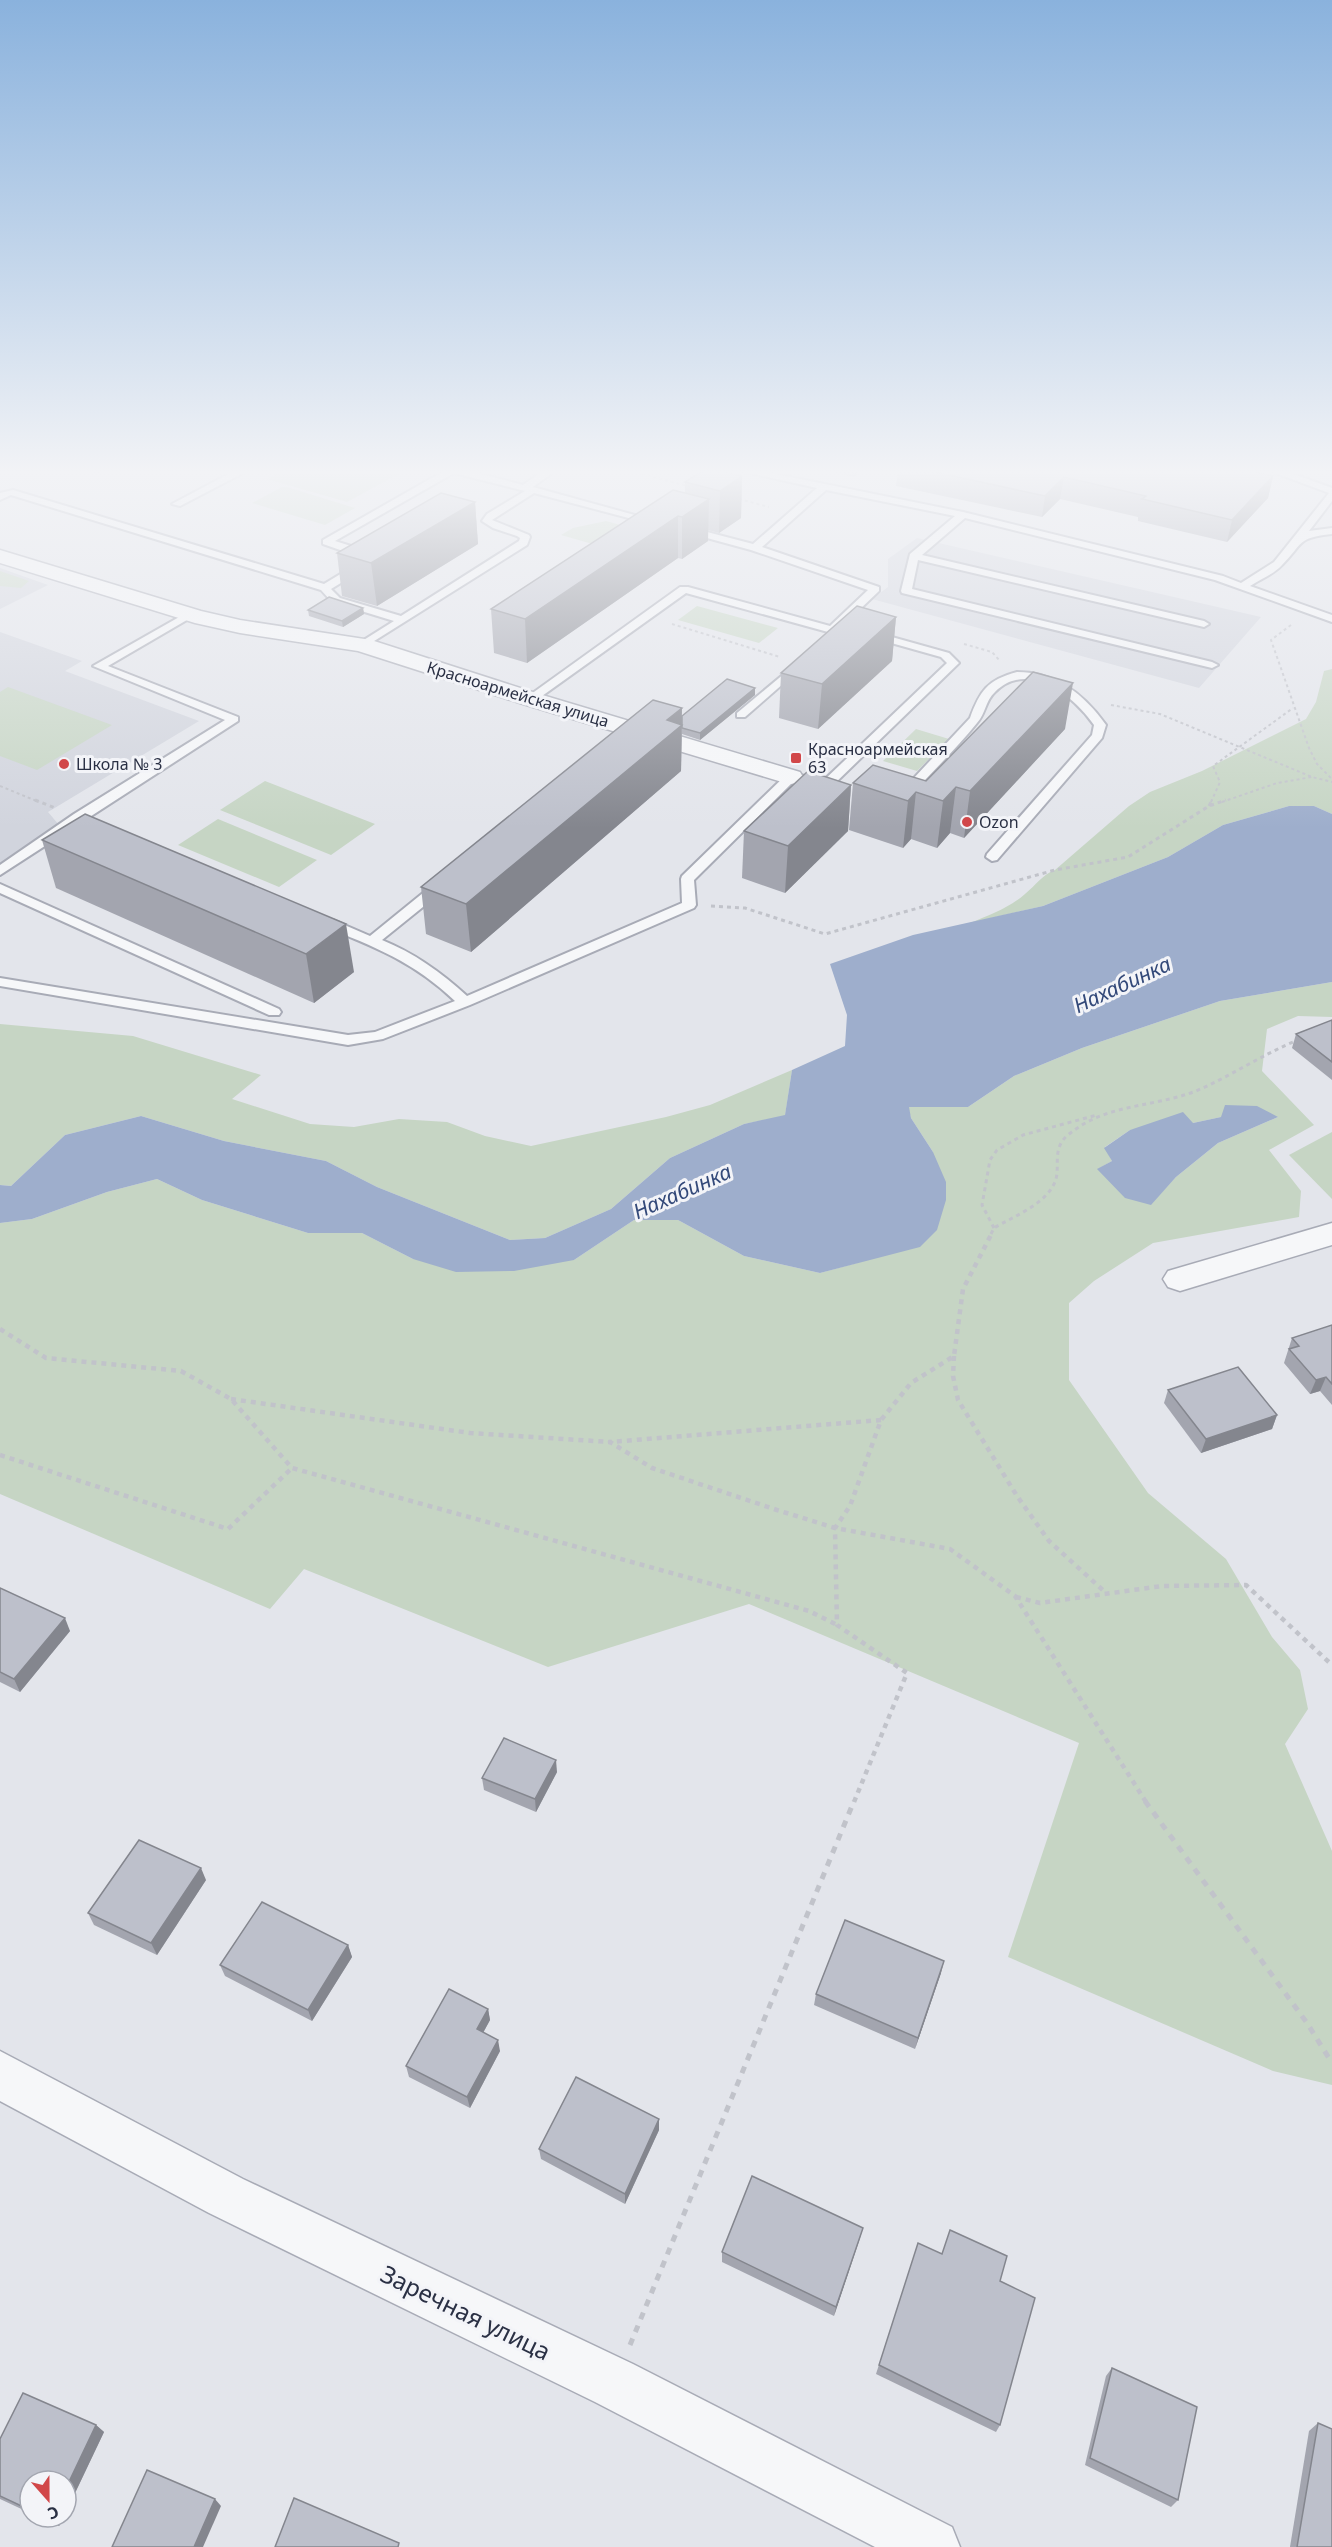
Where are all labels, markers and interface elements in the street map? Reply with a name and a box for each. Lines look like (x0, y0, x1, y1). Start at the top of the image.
street label: Красноармейская улица (424, 656, 612, 732)
place label: Красноармейская 63 (808, 738, 948, 778)
marker: Красноармейская 63 (789, 751, 803, 765)
place label: Школа № 3 (76, 753, 162, 775)
marker: Школа № 3 (57, 757, 71, 771)
place label: Ozon (979, 811, 1019, 833)
marker: Ozon (960, 815, 974, 829)
water label: Нахабинка (1069, 949, 1175, 1019)
water label: Нахабинка (628, 1157, 736, 1225)
street label: Заречная улица (376, 2257, 556, 2367)
north arrow (18, 2469, 78, 2529)
text: С (45, 2501, 62, 2525)

